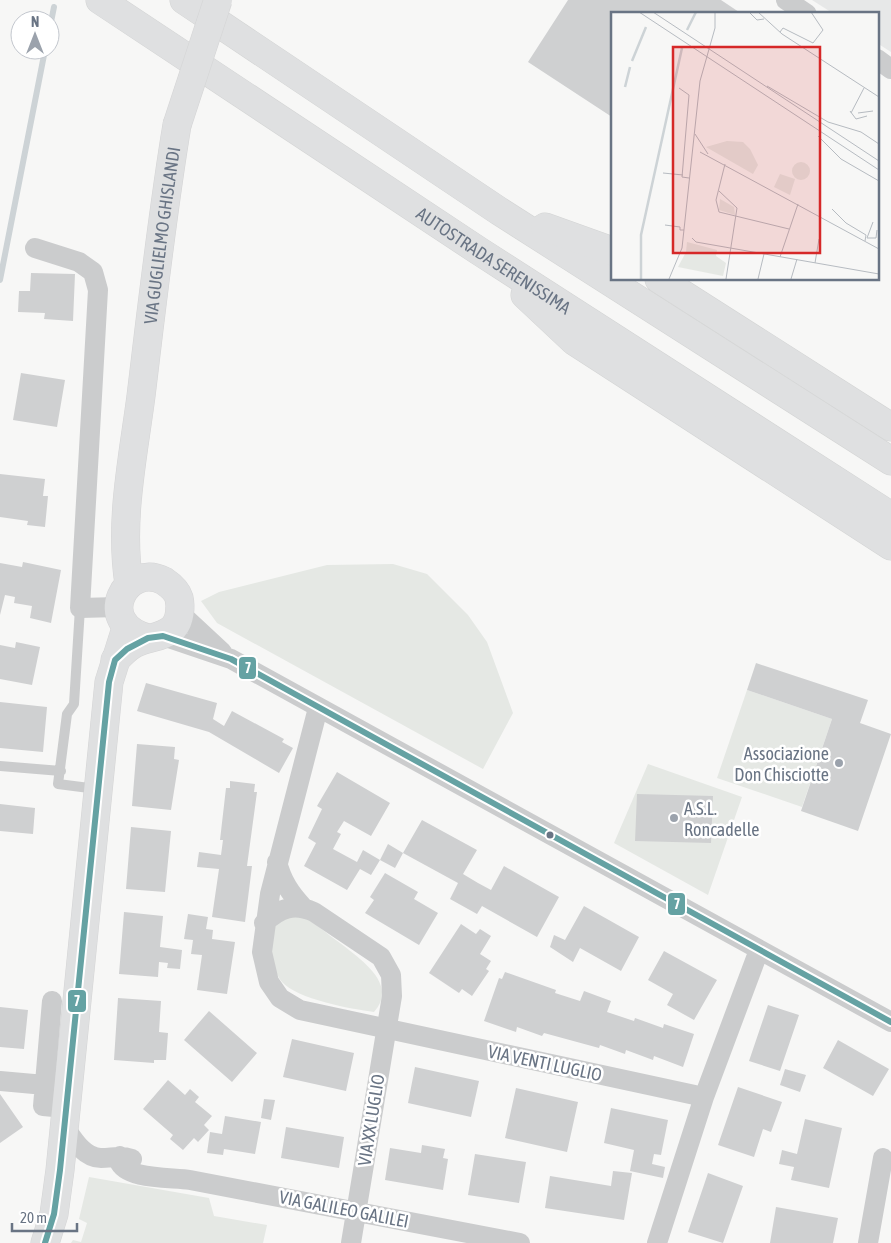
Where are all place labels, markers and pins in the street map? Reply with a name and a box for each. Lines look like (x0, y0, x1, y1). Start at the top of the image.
place label: Associazione Don Chisciotte (734, 743, 829, 785)
marker: Associazione Don Chisciotte (833, 757, 845, 769)
place label: A.S.L. Roncadelle (684, 798, 759, 840)
marker: A.S.L. Roncadelle (668, 812, 680, 824)
unlabelled marker (545, 830, 555, 840)

